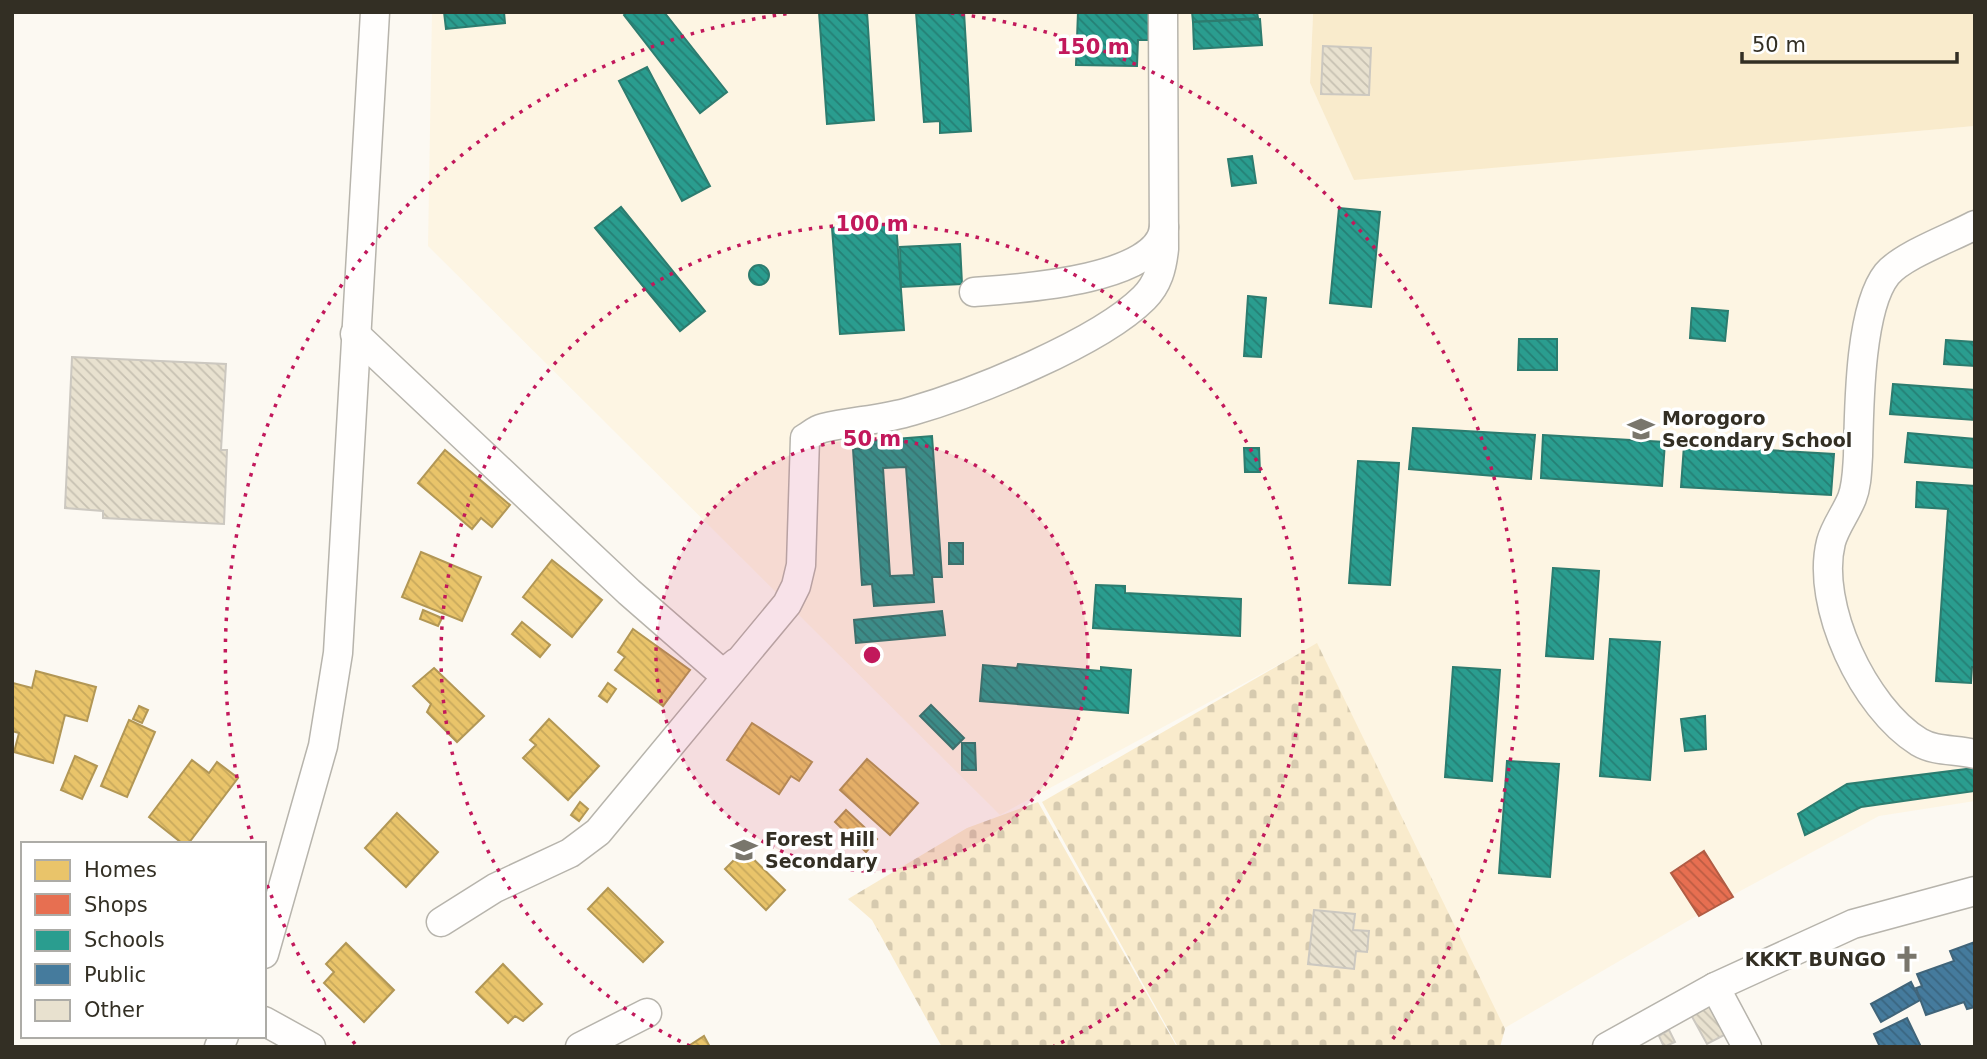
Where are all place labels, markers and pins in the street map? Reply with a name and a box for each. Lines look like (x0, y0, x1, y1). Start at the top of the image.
place label: Morogoro Secondary School (1662, 407, 1852, 451)
school or university icon: Morogoro Secondary School (1626, 414, 1656, 444)
centre of rings (860, 643, 884, 667)
place label: Forest Hill Secondary (765, 828, 878, 872)
school or university icon: Forest Hill Secondary (729, 835, 759, 865)
church icon: KKKT BUNGO (1892, 944, 1922, 974)
place label: KKKT BUNGO (1745, 948, 1886, 970)

